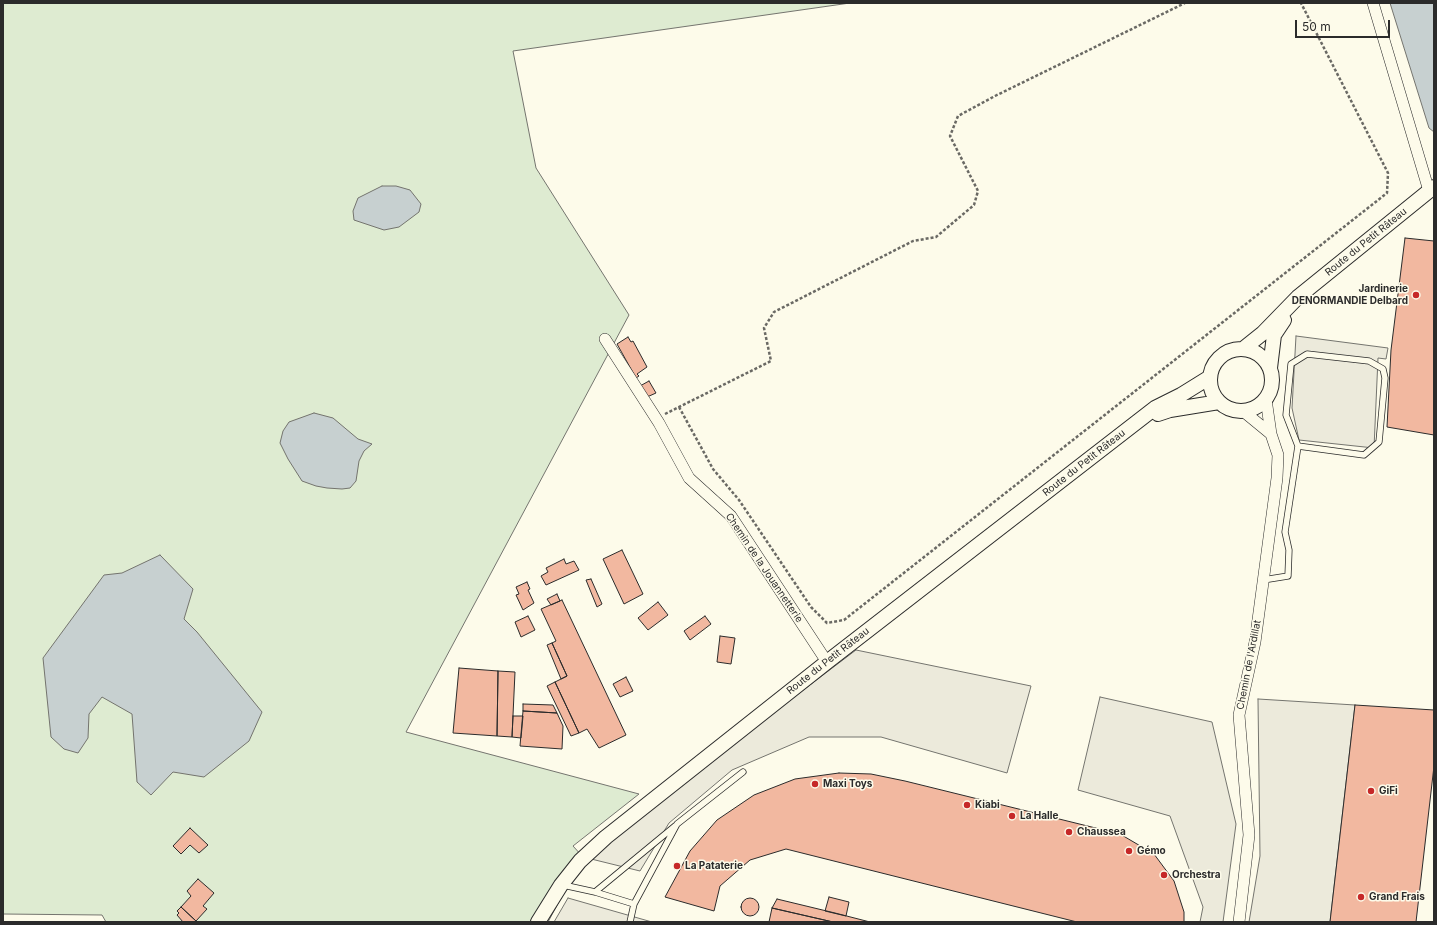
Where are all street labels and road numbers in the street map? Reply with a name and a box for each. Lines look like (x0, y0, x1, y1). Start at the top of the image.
street label: Route du Petit Râteau (1323, 205, 1409, 279)
street label: Route du Petit Râteau (1040, 427, 1128, 499)
street label: Chemin de la Jouannetterie (723, 511, 805, 625)
street label: Chemin de l'Ardillat (1234, 619, 1264, 711)
street label: Route du Petit Râteau (784, 625, 872, 697)

